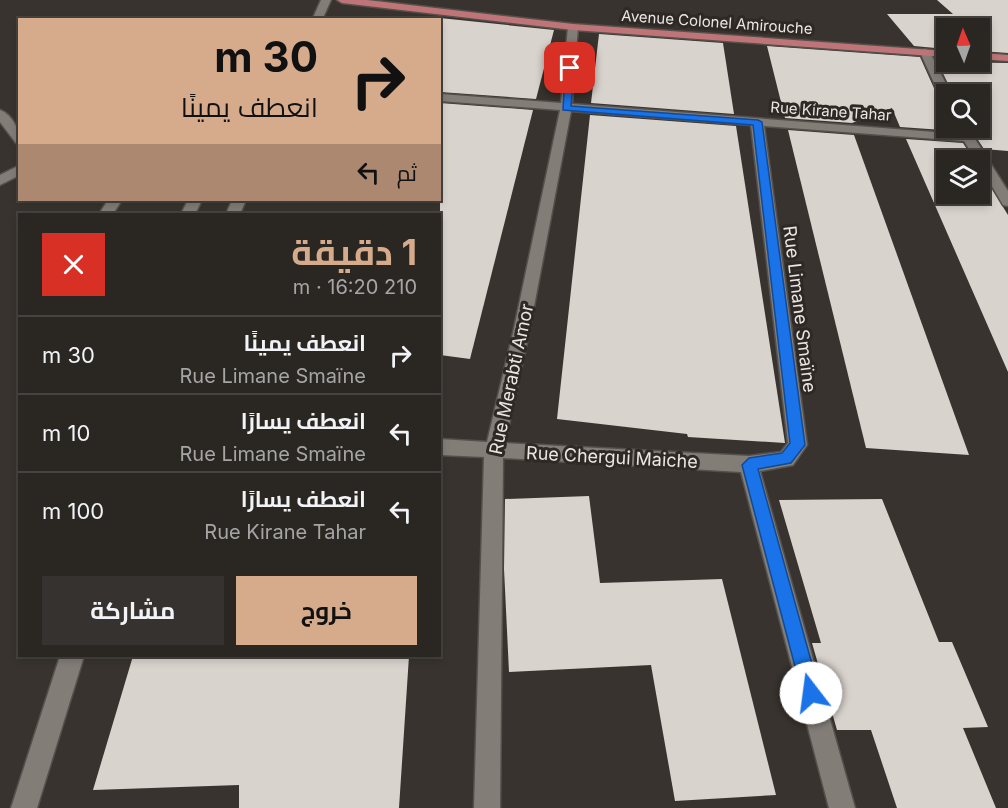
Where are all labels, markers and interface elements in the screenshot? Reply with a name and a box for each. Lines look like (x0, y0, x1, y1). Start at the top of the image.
street label: Avenue Colonel Amirouche (621, 6, 813, 38)
north arrow (936, 18, 990, 72)
map controls (936, 18, 990, 204)
text: 30 m (214, 31, 318, 82)
icon: right (339, 42, 417, 120)
pin (544, 42, 595, 93)
icon: arrive (553, 51, 586, 84)
button: search (936, 84, 990, 138)
text: انعطف يمينًا (181, 91, 318, 124)
street label: Rue Kirane Tahar (770, 97, 893, 125)
button: layers (936, 150, 990, 204)
icon: left (352, 156, 385, 189)
text: ثم (397, 160, 417, 186)
street label: Rue Limane Smaïne (779, 224, 821, 394)
text: 1 دقيقة (291, 230, 417, 274)
button: close (42, 233, 105, 296)
text: 210 m · 16:20 (293, 275, 417, 299)
street label: Rue Merabti Amor (485, 302, 537, 456)
text: انعطف يمينًا (244, 330, 366, 356)
icon: right (384, 339, 417, 372)
text: 30 m (42, 342, 95, 368)
text: Rue Limane Smaïne (179, 364, 366, 388)
text: انعطف يسارًا (241, 408, 366, 434)
icon: left (384, 417, 417, 450)
text: 10 m (42, 420, 90, 446)
text: Rue Limane Smaïne (179, 442, 366, 466)
street label: Rue Chergui Maiche (526, 442, 698, 472)
text: انعطف يسارًا (241, 486, 366, 512)
icon: left (384, 495, 417, 528)
text: 100 m (42, 498, 104, 524)
text: Rue Kirane Tahar (204, 520, 366, 544)
button: مشاركة (42, 576, 224, 645)
button: خروج (236, 576, 417, 645)
position arrow (779, 661, 843, 725)

